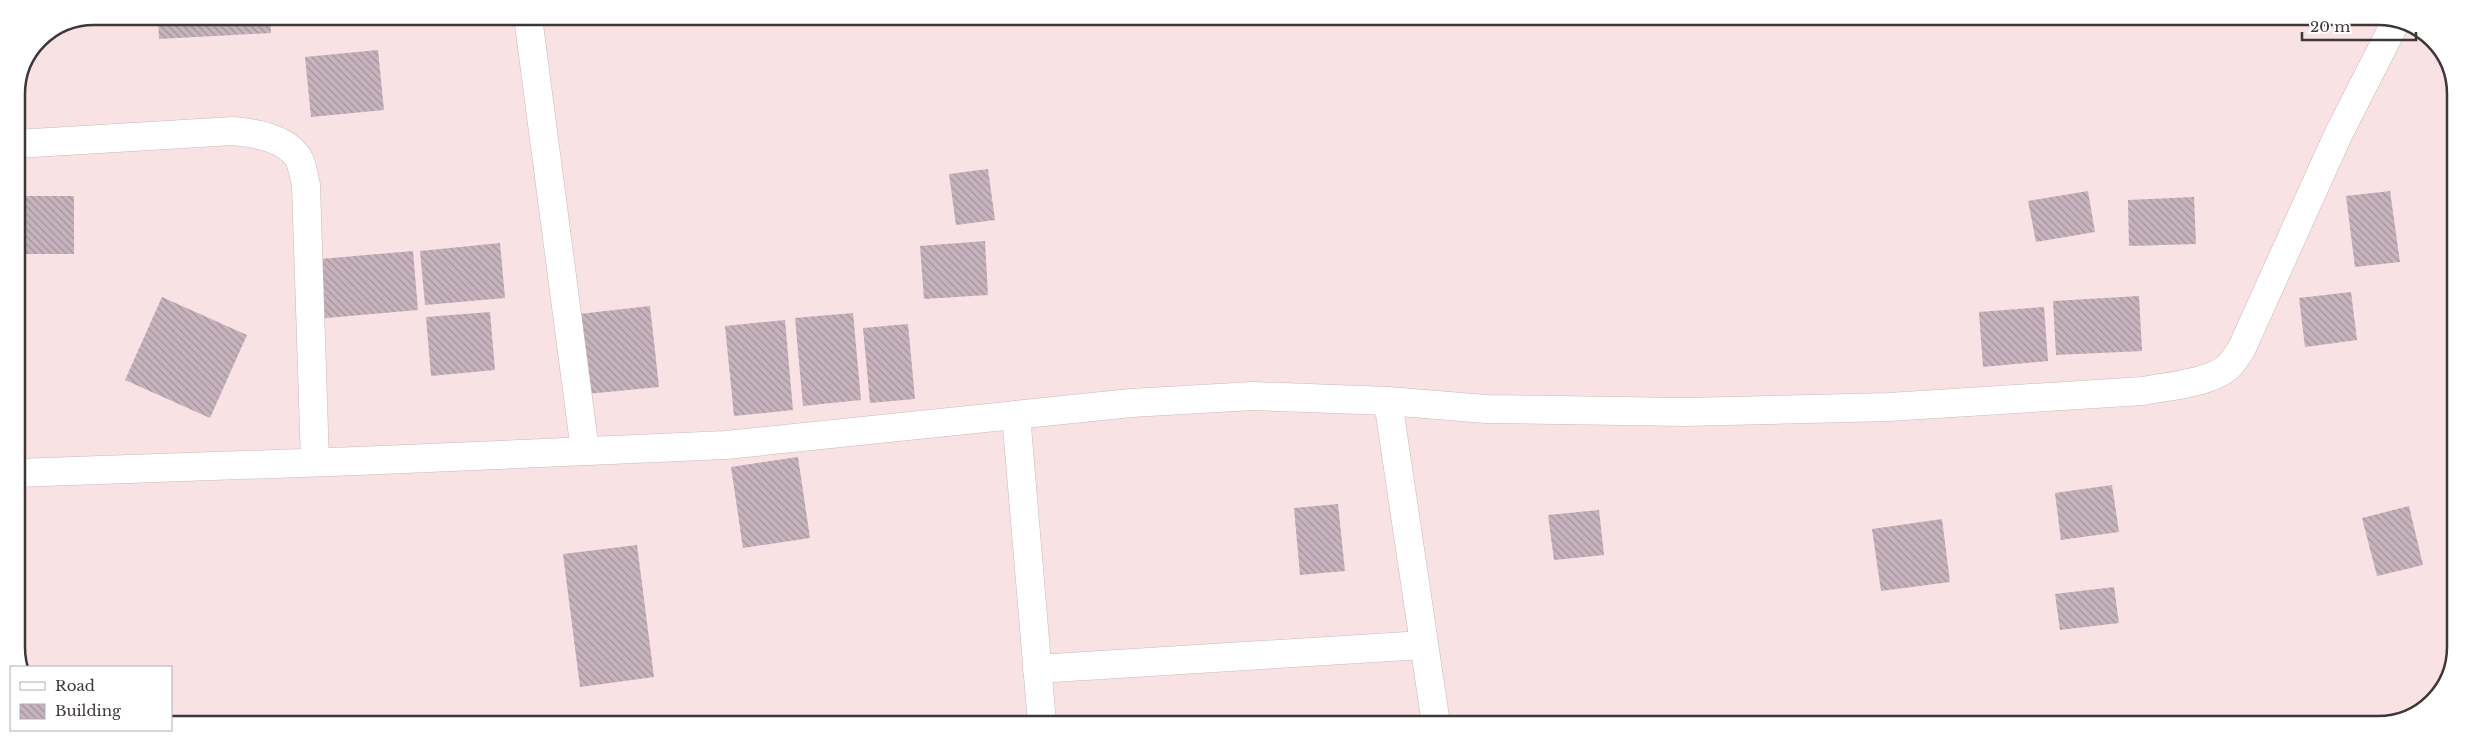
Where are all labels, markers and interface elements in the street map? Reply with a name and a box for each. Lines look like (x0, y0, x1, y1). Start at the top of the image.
scale bar (2302, 10, 2416, 42)
text: 20 m (2310, 17, 2350, 36)
legend (10, 666, 172, 731)
text: Road (55, 676, 95, 695)
text: Building (55, 701, 122, 720)

